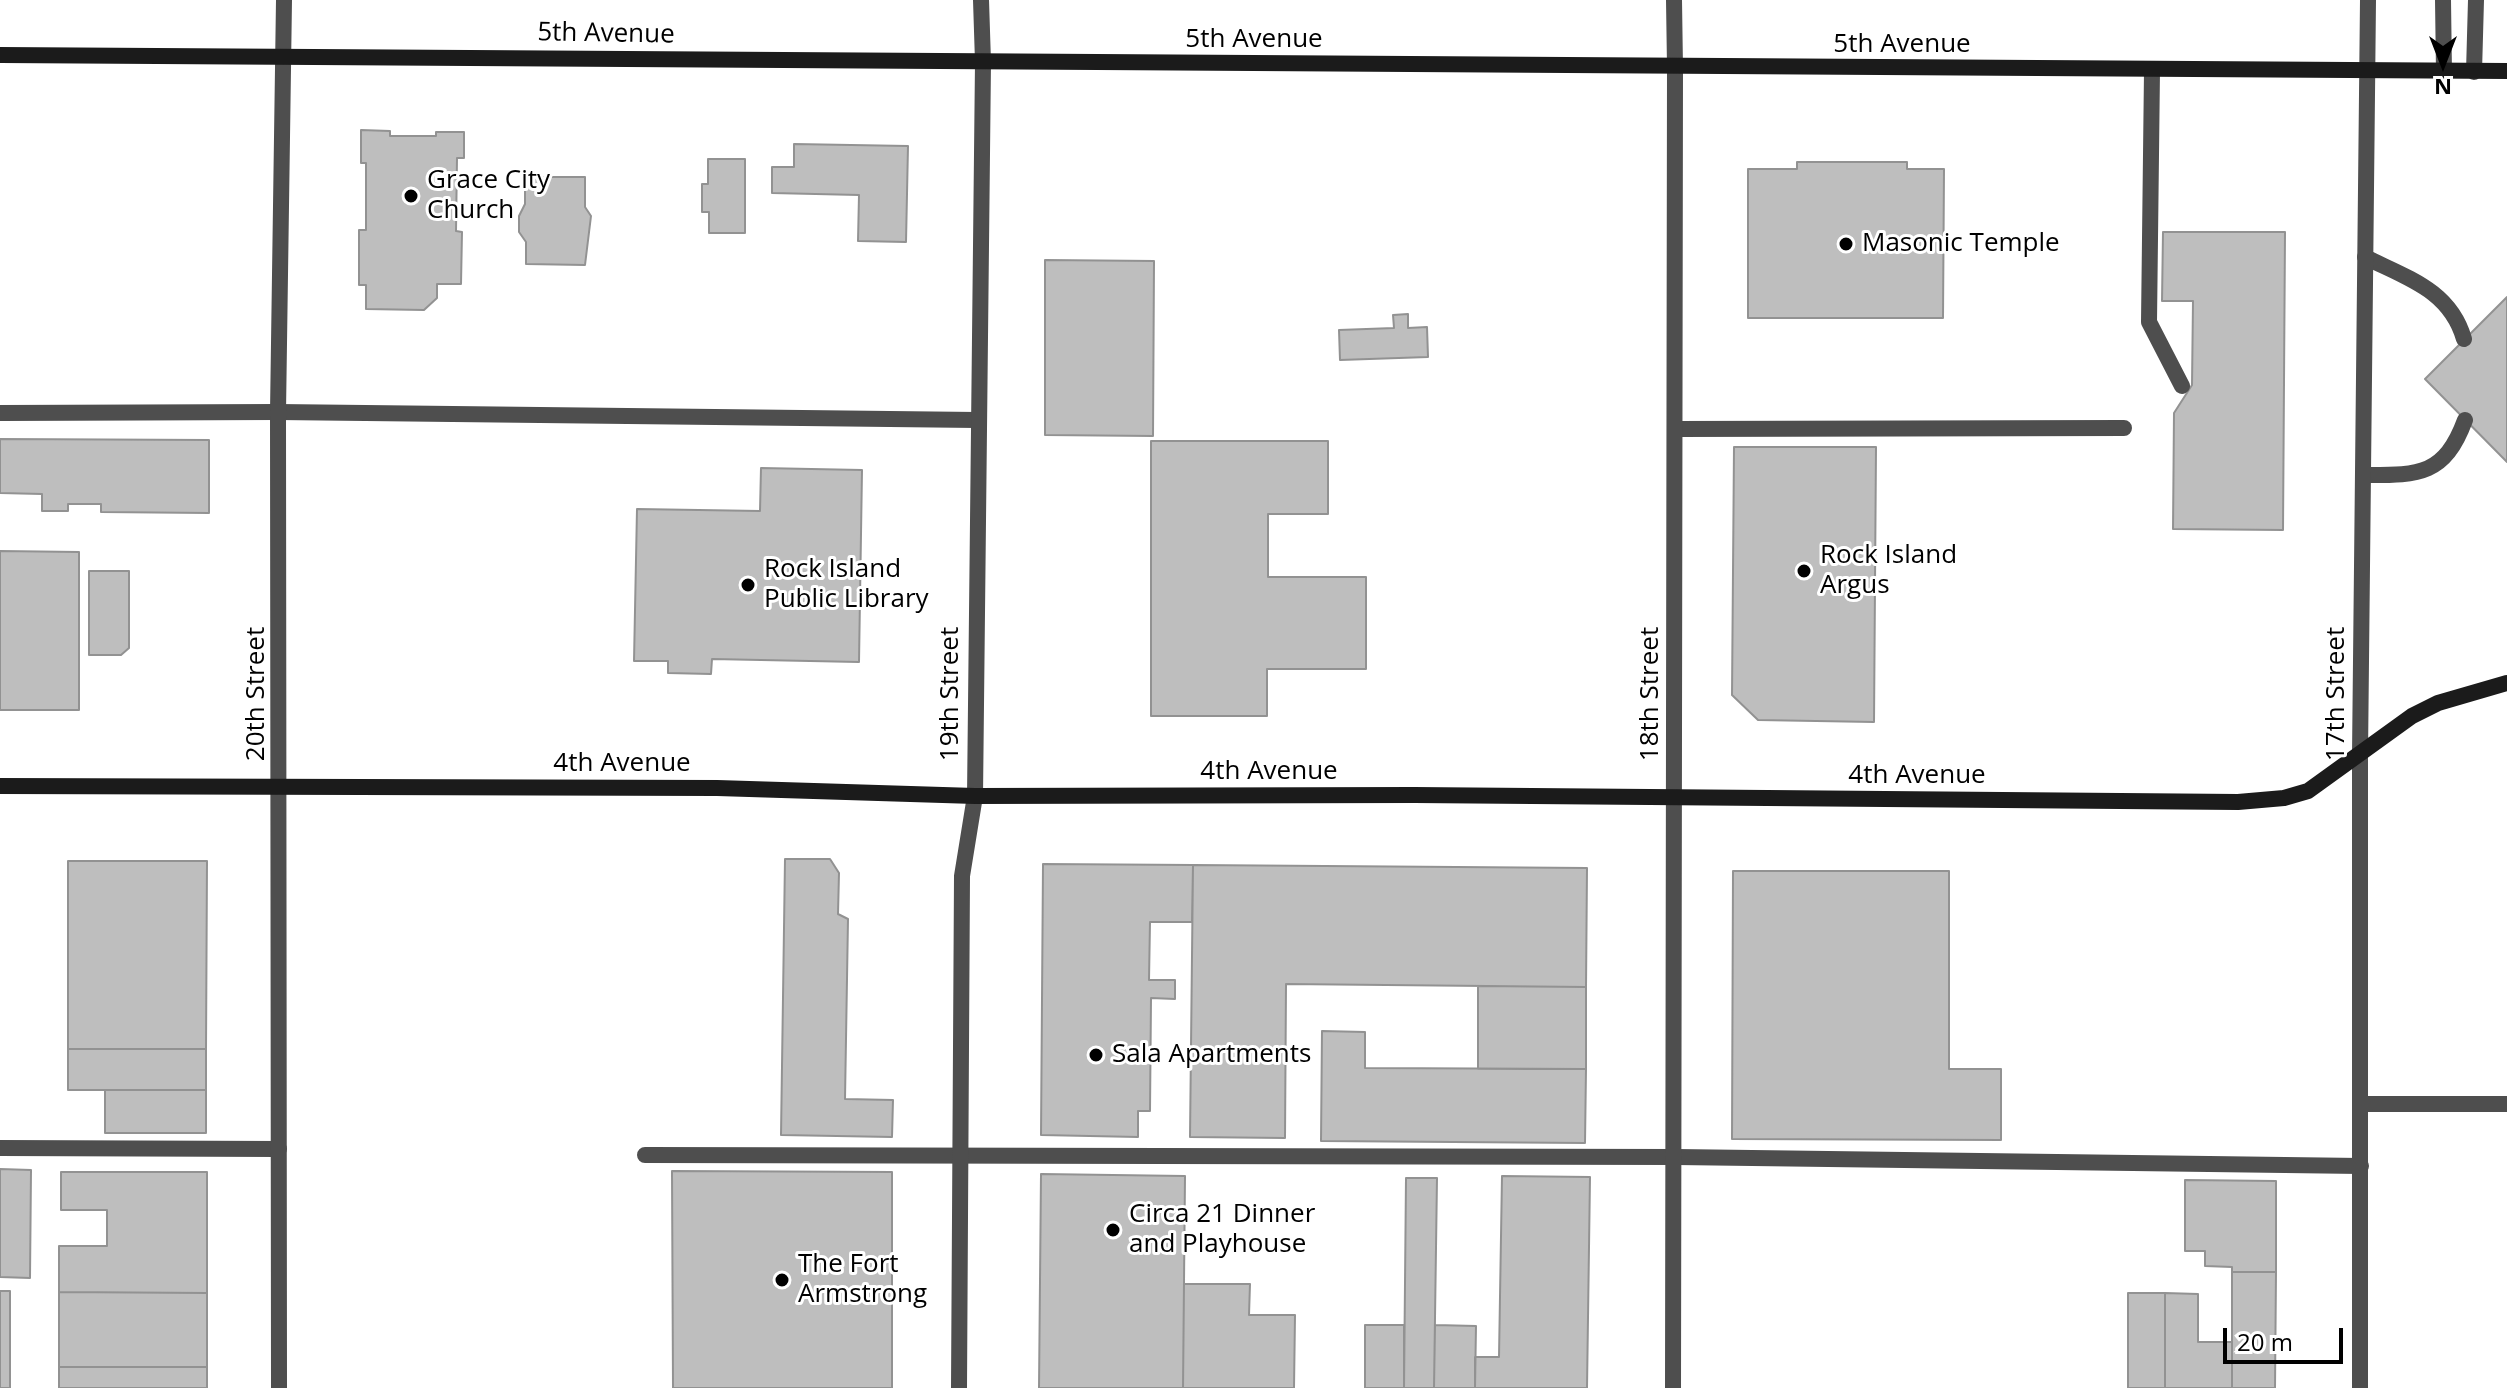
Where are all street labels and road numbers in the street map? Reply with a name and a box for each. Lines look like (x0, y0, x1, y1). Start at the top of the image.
street label: 5th Avenue (537, 17, 675, 51)
street label: 5th Avenue (1185, 24, 1323, 56)
street label: 5th Avenue (1833, 29, 1971, 61)
street label: 20th Street (241, 627, 273, 761)
street label: 19th Street (935, 627, 967, 761)
street label: 18th Street (1635, 627, 1667, 761)
street label: 17th Street (2321, 627, 2353, 761)
street label: 4th Avenue (553, 748, 691, 780)
street label: 4th Avenue (1200, 756, 1338, 788)
street label: 4th Avenue (1848, 760, 1986, 792)

